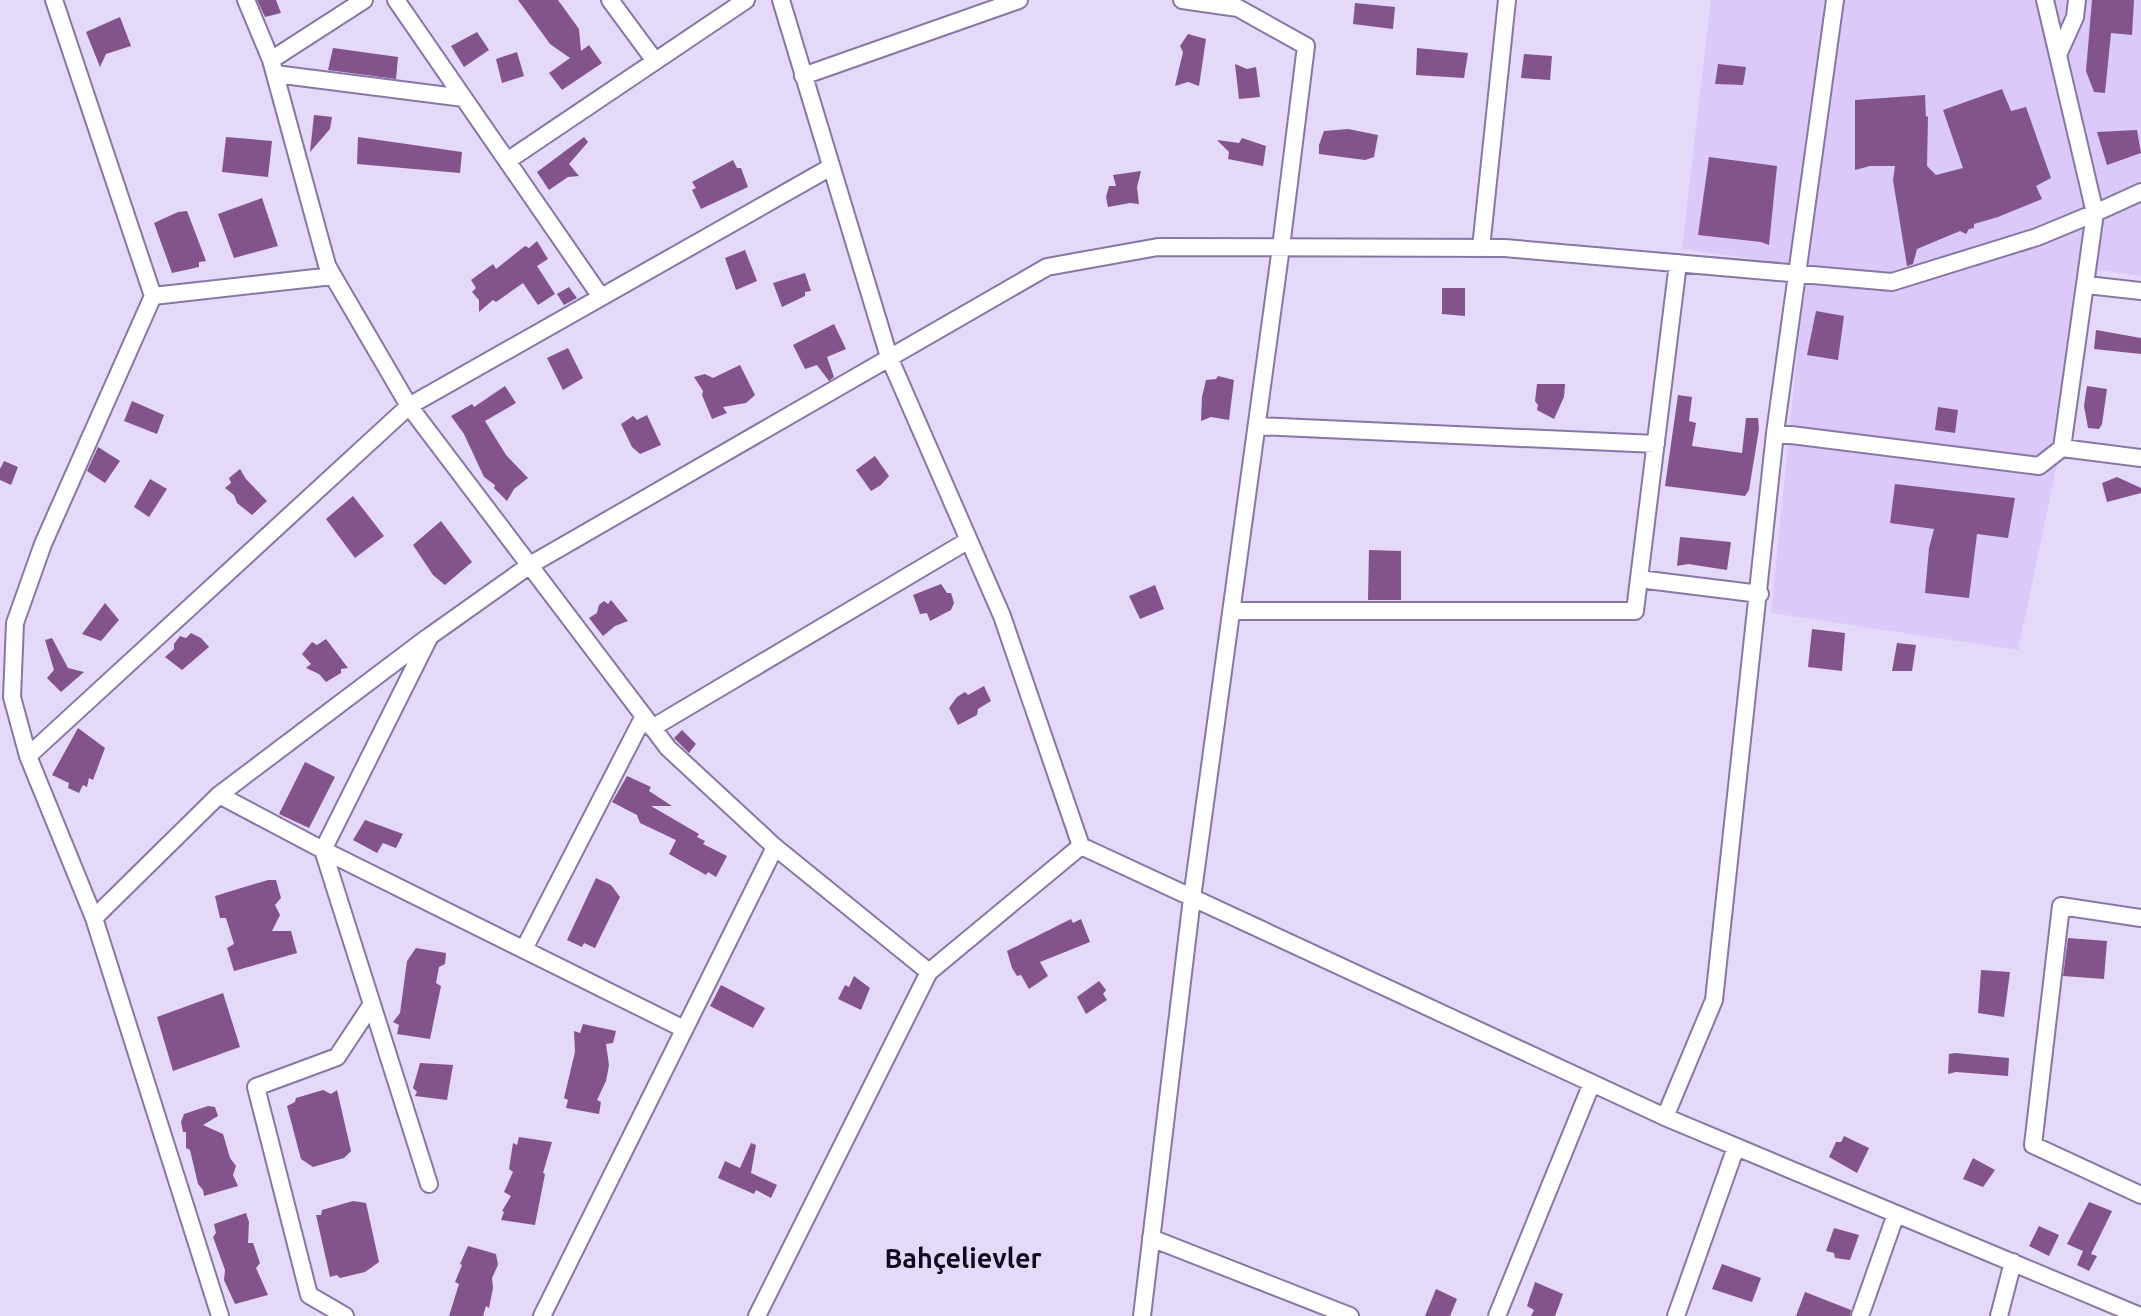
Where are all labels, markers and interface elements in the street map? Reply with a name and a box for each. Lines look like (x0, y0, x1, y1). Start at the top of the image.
district label: Bahçelievler (884, 1243, 1042, 1274)

